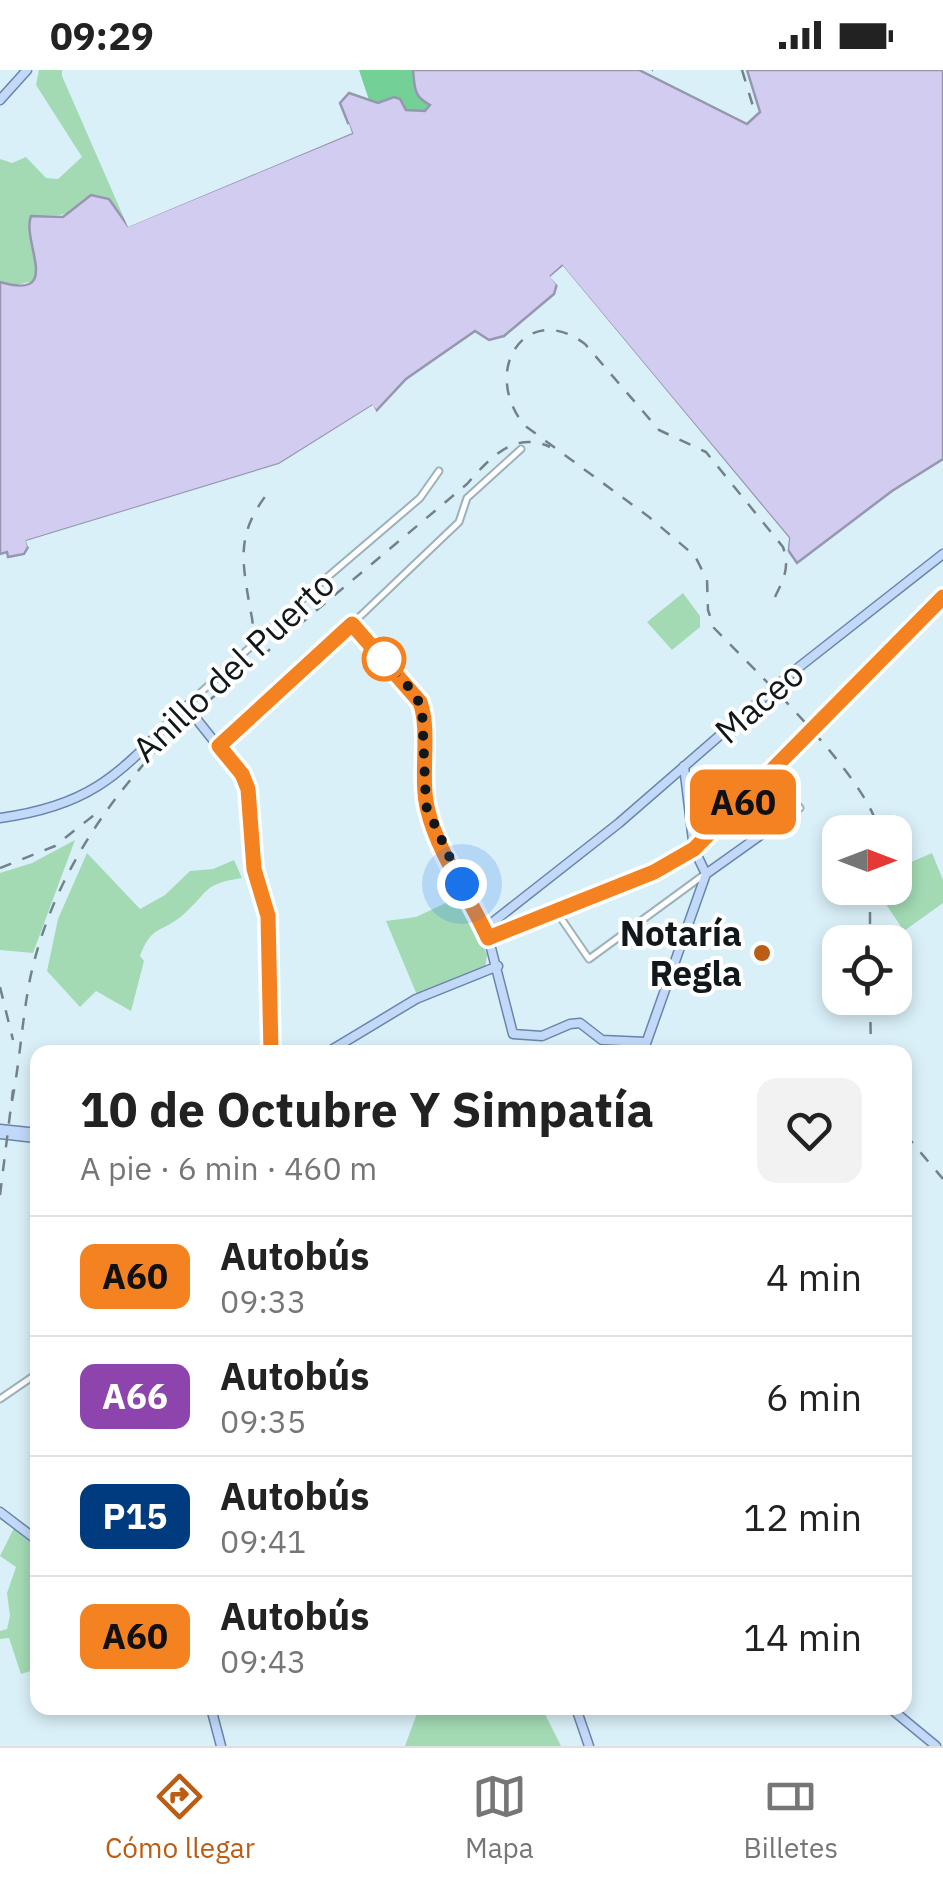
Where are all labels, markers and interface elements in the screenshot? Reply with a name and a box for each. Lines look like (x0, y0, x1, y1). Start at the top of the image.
text: 09:29 (50, 11, 154, 60)
street label: Anillo del Puerto (122, 560, 344, 772)
unlabelled marker (363, 638, 405, 680)
street label: Maceo (705, 651, 813, 753)
line badge: A60 (686, 770, 800, 834)
text: A60 (710, 779, 776, 825)
north arrow (822, 815, 912, 905)
map controls (822, 815, 912, 1015)
your location (437, 859, 487, 909)
place label: Notaría Regla (620, 910, 742, 996)
button: locate (822, 925, 912, 1015)
marker: Notaría Regla (751, 942, 773, 964)
text: 10 de Octubre Y Simpatía (80, 1078, 654, 1140)
button: heart (757, 1078, 862, 1183)
text: A pie · 6 min · 460 m (80, 1147, 377, 1189)
text: Autobús (220, 1231, 369, 1280)
text: 4 min (766, 1252, 862, 1301)
text: A60 (102, 1253, 168, 1299)
text: 09:33 (220, 1280, 306, 1322)
text: Autobús (220, 1351, 369, 1400)
text: 6 min (766, 1372, 862, 1421)
text: A66 (102, 1373, 168, 1419)
text: 09:35 (220, 1400, 306, 1442)
text: Autobús (220, 1471, 369, 1520)
text: 12 min (743, 1492, 862, 1541)
text: P15 (103, 1493, 167, 1539)
text: 09:41 (220, 1520, 306, 1562)
text: Autobús (220, 1591, 369, 1640)
text: 14 min (743, 1612, 862, 1661)
text: A60 (102, 1613, 168, 1659)
text: 09:43 (220, 1640, 306, 1682)
tab: Cómo llegar (105, 1769, 255, 1866)
tab: Mapa (465, 1769, 534, 1866)
tab: Billetes (744, 1769, 838, 1866)

